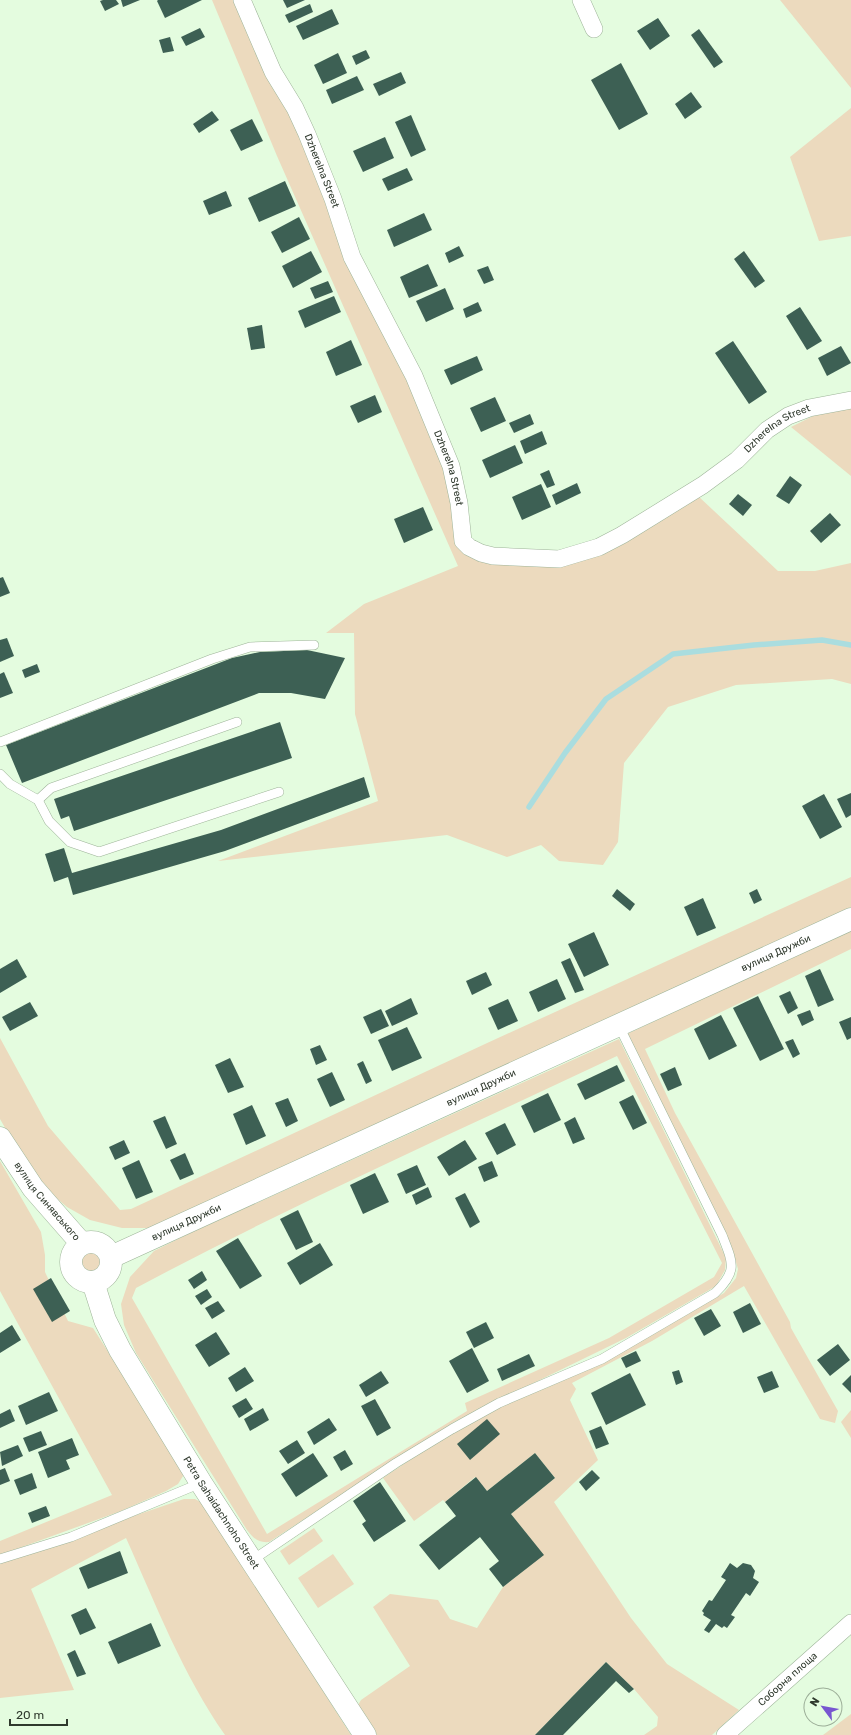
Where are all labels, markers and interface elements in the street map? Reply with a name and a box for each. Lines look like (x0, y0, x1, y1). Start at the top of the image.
street label: Dzherelna Street (302, 132, 342, 209)
street label: Dzherelna Street (742, 402, 812, 455)
street label: Dzherelna Street (431, 429, 465, 506)
street label: вулиця Дружби (739, 932, 813, 974)
street label: вулиця Дружби (445, 1067, 518, 1109)
street label: вулиця Синявського (11, 1160, 83, 1243)
street label: вулиця Дружби (150, 1201, 223, 1244)
street label: Petra Sahaidachnoho Street (180, 1454, 262, 1572)
street label: Соборна площа (756, 1650, 820, 1709)
north arrow (803, 1687, 843, 1727)
text: N (807, 1695, 823, 1709)
scale bar (10, 1701, 67, 1727)
text: 20 m (16, 1708, 44, 1722)

